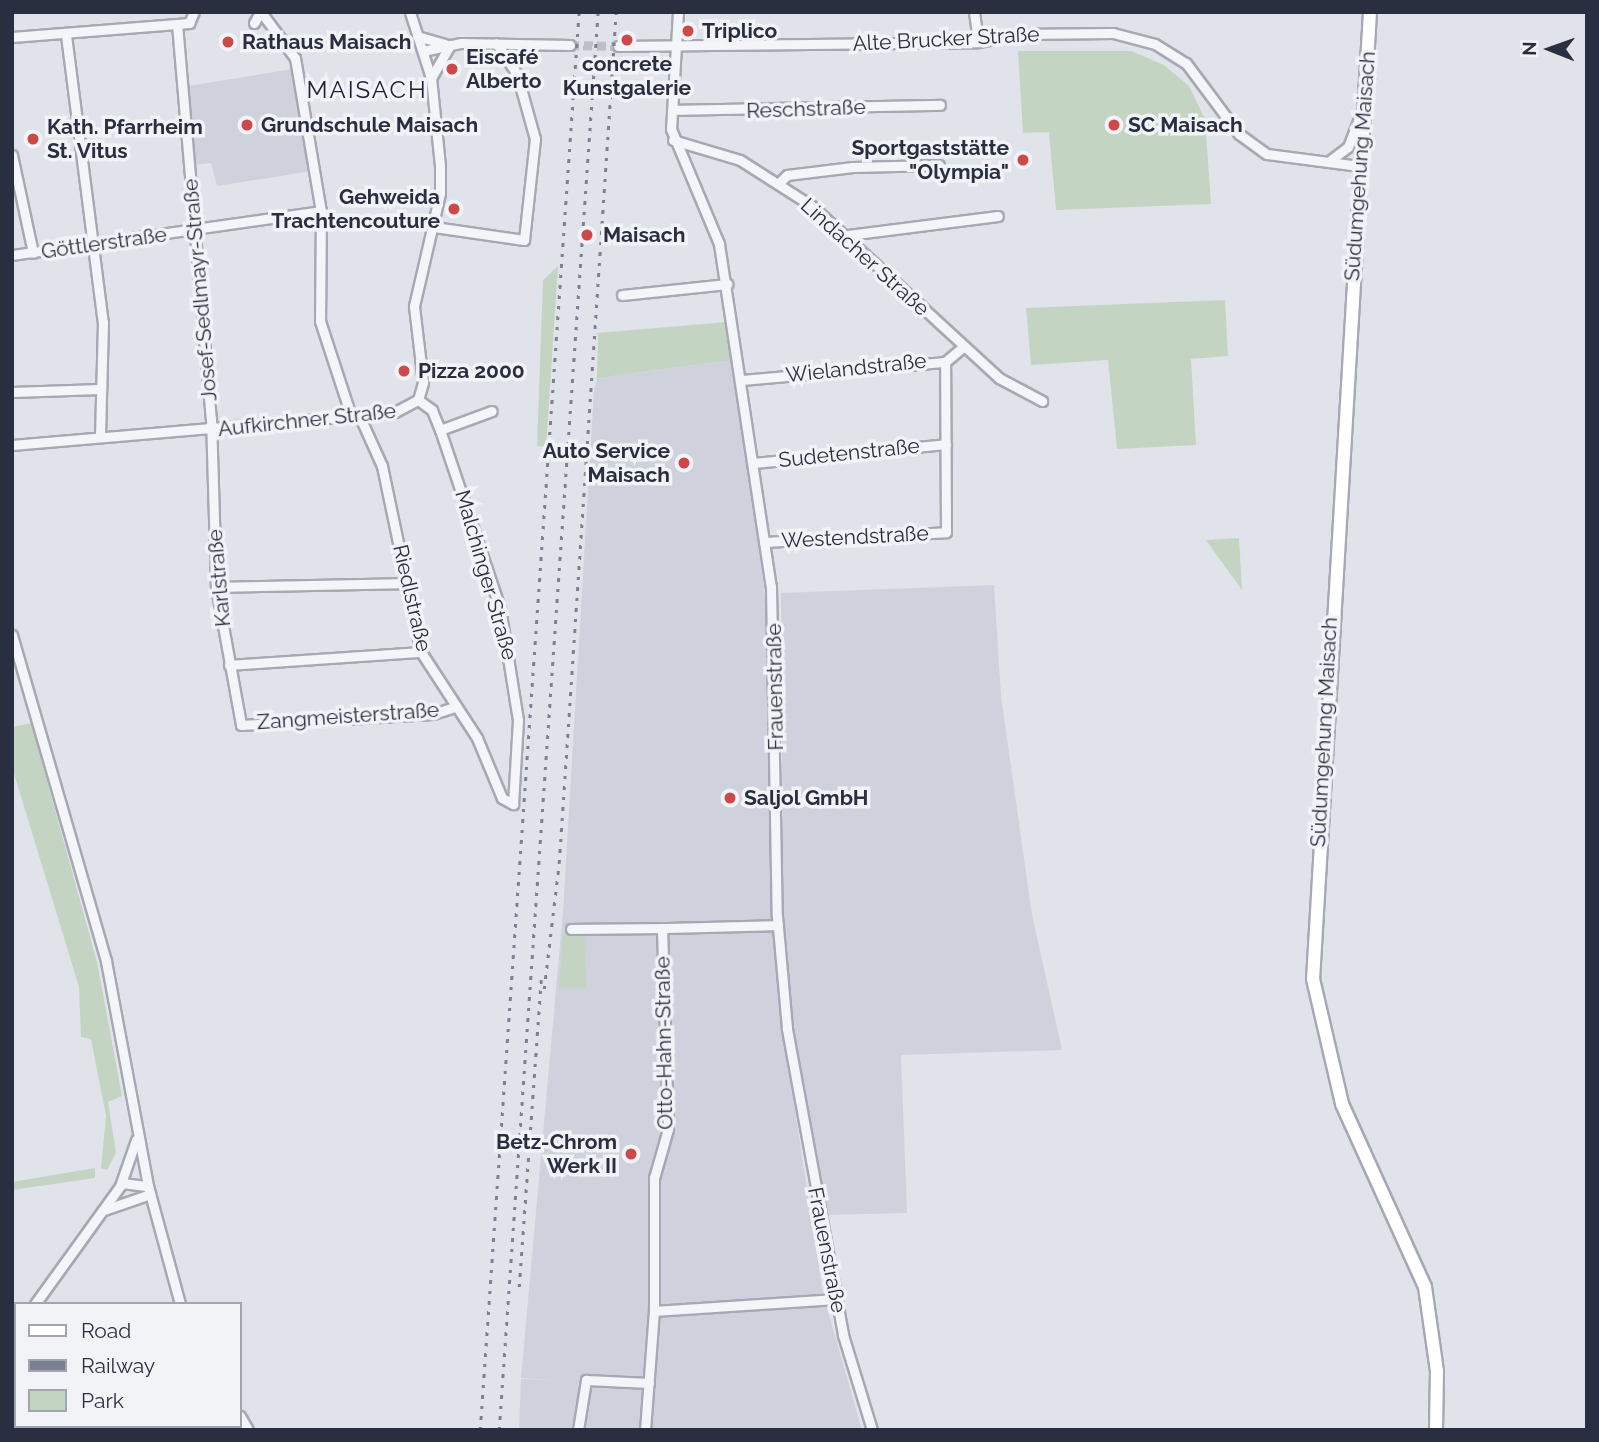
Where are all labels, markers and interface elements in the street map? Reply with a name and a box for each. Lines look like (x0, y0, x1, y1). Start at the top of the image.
north arrow (1515, 14, 1585, 84)
place label: Triplico (702, 18, 777, 44)
street label: Alte Brucker Straße (852, 22, 1040, 56)
marker: Triplico (680, 23, 696, 39)
place label: Rathaus Maisach (242, 29, 411, 55)
marker: concrete Kunstgalerie (619, 32, 635, 48)
marker: Rathaus Maisach (220, 34, 236, 50)
text: N (1518, 41, 1540, 56)
place label: Eiscafé Alberto (466, 44, 541, 94)
street label: Südumgehung Maisach (1339, 50, 1381, 282)
place label: concrete Kunstgalerie (563, 51, 691, 101)
marker: Eiscafé Alberto (444, 61, 460, 77)
district label: MAISACH (307, 76, 427, 104)
street label: Reschstraße (746, 94, 866, 124)
place label: Grundschule Maisach (261, 112, 478, 138)
place label: SC Maisach (1128, 112, 1243, 138)
place label: Kath. Pfarrheim St. Vitus (47, 114, 203, 164)
marker: Grundschule Maisach (239, 117, 255, 133)
marker: SC Maisach (1106, 117, 1122, 133)
marker: Kath. Pfarrheim St. Vitus (25, 131, 41, 147)
place label: Sportgaststätte "Olympia" (851, 135, 1009, 185)
marker: Sportgaststätte "Olympia" (1015, 152, 1031, 168)
street label: Josef-Sedlmayr-Straße (178, 178, 222, 402)
place label: Gehweida Trachtencouture (271, 184, 440, 234)
street label: Lindacher Straße (795, 193, 935, 321)
marker: Gehweida Trachtencouture (446, 201, 462, 217)
street label: Göttlerstraße (40, 222, 168, 264)
place label: Maisach (603, 222, 685, 248)
marker: Maisach (577, 225, 597, 245)
street label: Wielandstraße (784, 348, 928, 388)
place label: Pizza 2000 (418, 358, 525, 384)
marker: Pizza 2000 (396, 363, 412, 379)
street label: Aufkirchner Straße (216, 398, 398, 442)
street label: Sudetenstraße (777, 433, 921, 473)
place label: Auto Service Maisach (543, 438, 670, 488)
marker: Auto Service Maisach (676, 455, 692, 471)
street label: Malchinger Straße (450, 487, 522, 663)
street label: Westendstraße (781, 521, 929, 553)
street label: Karlstraße (202, 528, 236, 628)
street label: Riedlstraße (387, 542, 437, 654)
street label: Südumgehung Maisach (1305, 616, 1343, 848)
street label: Frauenstraße (761, 623, 789, 751)
street label: Zangmeisterstraße (256, 697, 440, 735)
place label: Saljol GmbH (744, 785, 869, 811)
marker: Saljol GmbH (722, 790, 738, 806)
street label: Otto-Hahn-Straße (650, 956, 678, 1130)
place label: Betz-Chrom Werk II (496, 1129, 617, 1179)
marker: Betz-Chrom Werk II (623, 1146, 639, 1162)
street label: Frauenstraße (802, 1185, 852, 1315)
legend (14, 1302, 242, 1428)
text: Road (81, 1318, 131, 1343)
text: Railway (81, 1353, 155, 1378)
text: Park (81, 1388, 124, 1413)

